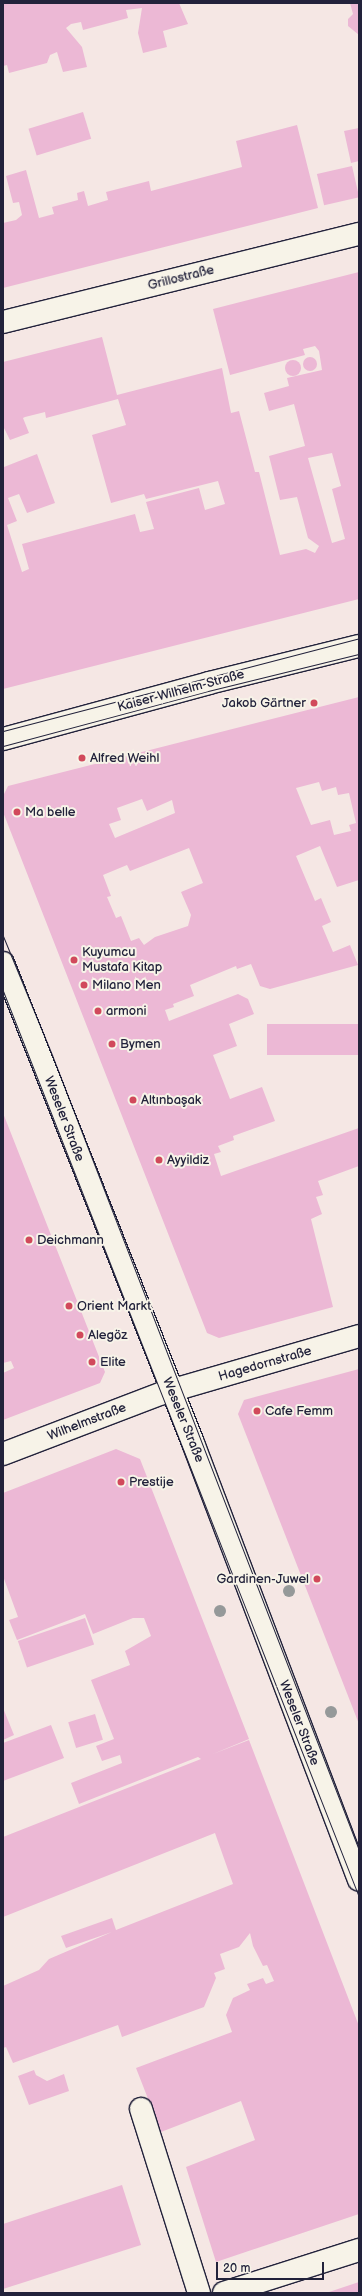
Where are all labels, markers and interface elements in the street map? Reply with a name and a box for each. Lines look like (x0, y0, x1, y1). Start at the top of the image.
street label: Grillostraße (146, 262, 216, 294)
street label: Kaiser-Wilhelm-Straße (116, 667, 246, 715)
place label: Jakob Gärtner (222, 695, 306, 711)
marker: Jakob Gärtner (309, 698, 319, 708)
place label: Alfred Weihl (90, 750, 160, 766)
marker: Alfred Weihl (77, 753, 87, 763)
place label: Ma belle (25, 804, 76, 820)
marker: Ma belle (12, 807, 22, 817)
place label: Kuyumcu Mustafa Kitap (82, 945, 162, 976)
marker: Kuyumcu Mustafa Kitap (69, 955, 79, 965)
place label: Milano Men (92, 977, 161, 993)
marker: Milano Men (79, 980, 89, 990)
place label: armoni (106, 1003, 147, 1019)
marker: armoni (93, 1006, 103, 1016)
place label: Bymen (120, 1036, 161, 1052)
marker: Bymen (107, 1039, 117, 1049)
street label: Weseler Straße (41, 1074, 87, 1164)
place label: Altınbaşak (141, 1092, 201, 1108)
marker: Altınbaşak (128, 1095, 138, 1105)
place label: Ayyildiz (167, 1152, 209, 1168)
marker: Ayyildiz (154, 1155, 164, 1165)
place label: Deichmann (37, 1232, 104, 1248)
marker: Deichmann (24, 1235, 34, 1245)
place label: Orient Markt (77, 1298, 151, 1314)
marker: Orient Markt (64, 1301, 74, 1311)
place label: Alegöz (88, 1327, 127, 1343)
marker: Alegöz (75, 1330, 85, 1340)
street label: Hagedornstraße (217, 1343, 313, 1385)
place label: Elite (100, 1354, 126, 1370)
marker: Elite (87, 1357, 97, 1367)
street label: Weseler Straße (159, 1375, 207, 1465)
street label: Wilhelmstraße (46, 1400, 128, 1444)
place label: Cafe Femm (265, 1403, 333, 1419)
marker: Cafe Femm (252, 1406, 262, 1416)
place label: Prestije (129, 1474, 174, 1490)
marker: Prestije (116, 1477, 126, 1487)
place label: Gardinen-Juwel (217, 1571, 309, 1587)
marker: Gardinen-Juwel (312, 1574, 322, 1584)
street label: Weseler Straße (276, 1678, 322, 1768)
scale bar (218, 2254, 326, 2280)
text: 20 m (223, 2261, 250, 2276)

